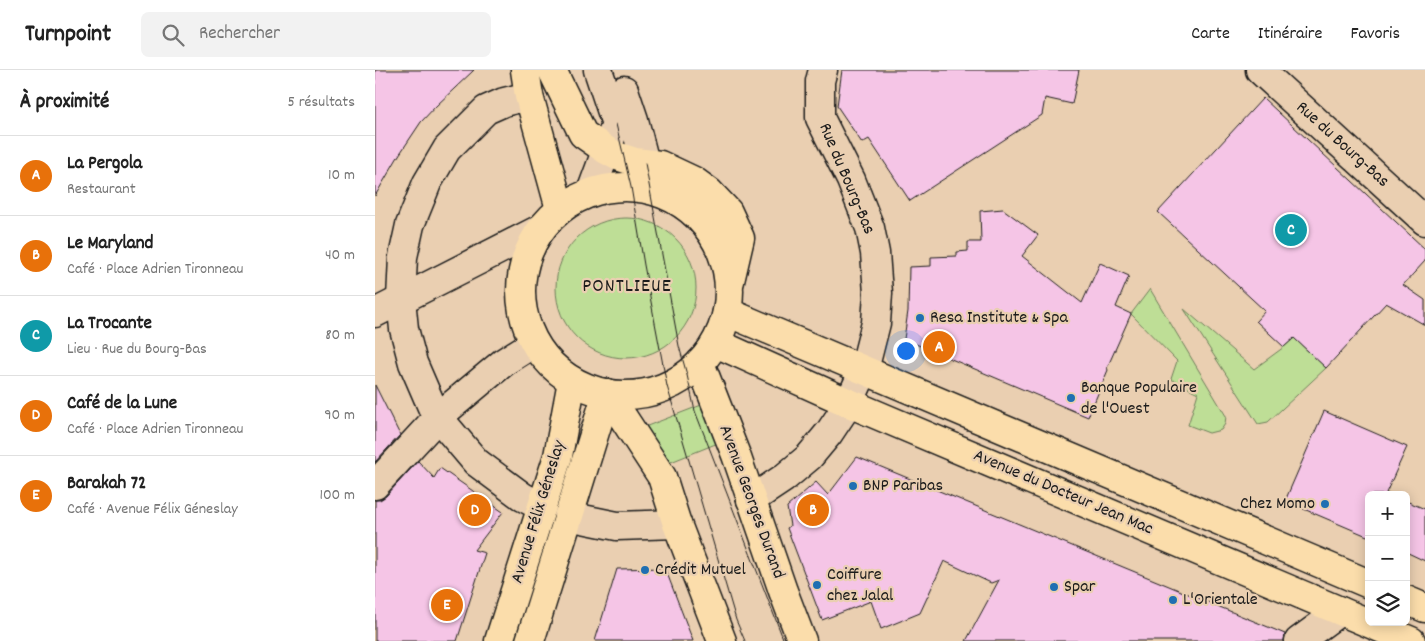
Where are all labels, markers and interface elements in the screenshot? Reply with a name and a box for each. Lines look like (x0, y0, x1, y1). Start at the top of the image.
search box (141, 12, 491, 57)
text: Turnpoint (25, 18, 111, 52)
icon: search (159, 21, 187, 49)
text: Rechercher (199, 21, 280, 48)
text: Carte (1191, 22, 1230, 47)
text: Itinéraire (1258, 22, 1322, 47)
text: Favoris (1350, 22, 1400, 47)
text: À proximité (20, 88, 109, 118)
text: 5 résultats (288, 91, 355, 114)
street label: Rue du Bourg-Bas (1290, 96, 1394, 194)
street label: Rue du Bourg-Bas (811, 120, 881, 238)
text: La Pergola (67, 151, 142, 178)
text: A (32, 164, 40, 187)
text: 10 m (328, 164, 355, 187)
text: Restaurant (67, 178, 136, 201)
pin: C (1275, 211, 1307, 249)
text: Le Maryland (67, 231, 153, 258)
text: B (32, 244, 40, 267)
text: 40 m (325, 244, 355, 267)
text: Café · Place Adrien Tironneau (67, 258, 243, 281)
district label: PONTLIEUE (582, 273, 672, 301)
place label: Resa Institute & Spa (930, 306, 1069, 331)
text: La Trocante (67, 311, 152, 338)
marker: Resa Institute & Spa (914, 312, 926, 324)
text: C (32, 324, 40, 347)
text: 80 m (325, 324, 355, 347)
pin: A (923, 328, 955, 366)
text: Lieu · Rue du Bourg-Bas (67, 338, 207, 361)
your location (893, 338, 919, 364)
place label: Banque Populaire de l'Ouest (1081, 376, 1197, 422)
text: Café de la Lune (67, 391, 177, 418)
marker: Banque Populaire de l'Ouest (1065, 392, 1077, 404)
text: D (32, 404, 40, 427)
text: 90 m (324, 404, 355, 427)
text: Café · Place Adrien Tironneau (67, 418, 243, 441)
street label: Avenue Georges Durand (712, 422, 790, 582)
street label: Avenue Félix Géneslay (505, 437, 573, 587)
street label: Avenue du Docteur Jean Mac (969, 444, 1157, 542)
text: Barakah 72 (67, 471, 146, 498)
place label: BNP Paribas (863, 474, 943, 499)
marker: BNP Paribas (847, 480, 859, 492)
text: E (32, 484, 40, 507)
text: 100 m (319, 484, 355, 507)
pin: D (459, 491, 491, 529)
pin: B (797, 491, 829, 529)
map controls (1365, 491, 1410, 626)
button: + (1365, 491, 1410, 536)
place label: Chez Momo (1240, 492, 1315, 517)
text: Café · Avenue Félix Géneslay (67, 498, 238, 521)
marker: Chez Momo (1319, 498, 1331, 510)
button: − (1365, 536, 1410, 581)
place label: Crédit Mutuel (655, 558, 746, 583)
place label: Coiffure chez Jalal (827, 563, 894, 609)
marker: Crédit Mutuel (639, 564, 651, 576)
place label: Spar (1064, 575, 1096, 600)
marker: Coiffure chez Jalal (811, 579, 823, 591)
marker: Spar (1048, 581, 1060, 593)
button: layers (1365, 581, 1410, 626)
pin: E (431, 586, 463, 624)
place label: L'Orientale (1183, 588, 1258, 613)
marker: L'Orientale (1167, 594, 1179, 606)

